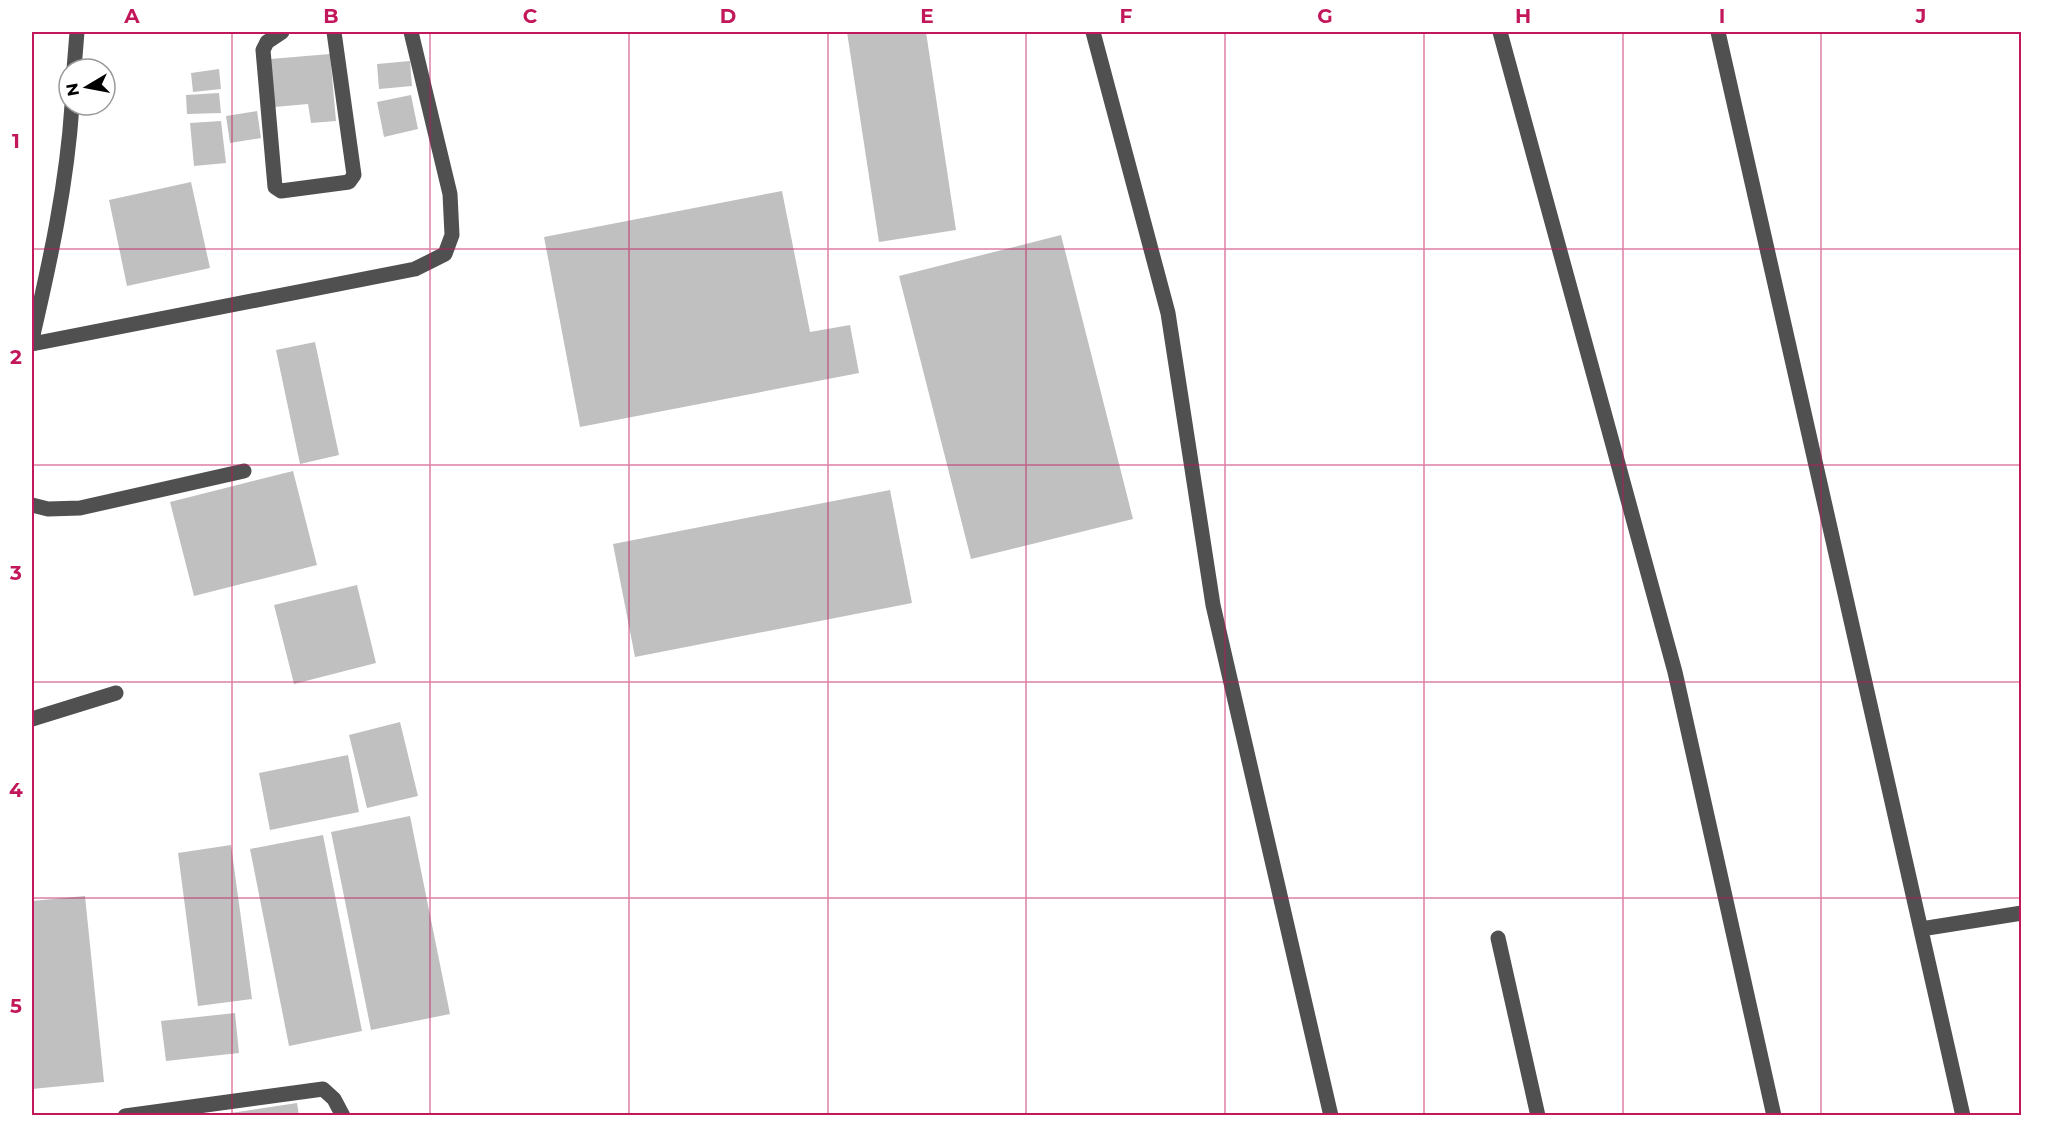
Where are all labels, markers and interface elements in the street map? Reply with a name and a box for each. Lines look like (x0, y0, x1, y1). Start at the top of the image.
text: A (123, 4, 140, 28)
text: B (323, 4, 339, 28)
text: C (523, 4, 538, 28)
text: D (720, 4, 736, 28)
text: E (920, 4, 934, 28)
text: F (1120, 4, 1133, 28)
text: G (1317, 4, 1333, 28)
text: H (1515, 4, 1531, 28)
text: I (1719, 4, 1725, 28)
text: J (1915, 4, 1926, 28)
north arrow (57, 57, 117, 117)
text: N (62, 81, 83, 98)
text: 1 (12, 129, 20, 153)
text: 2 (10, 345, 22, 369)
text: 3 (9, 561, 22, 585)
text: 4 (9, 778, 23, 802)
text: 5 (10, 994, 22, 1018)

